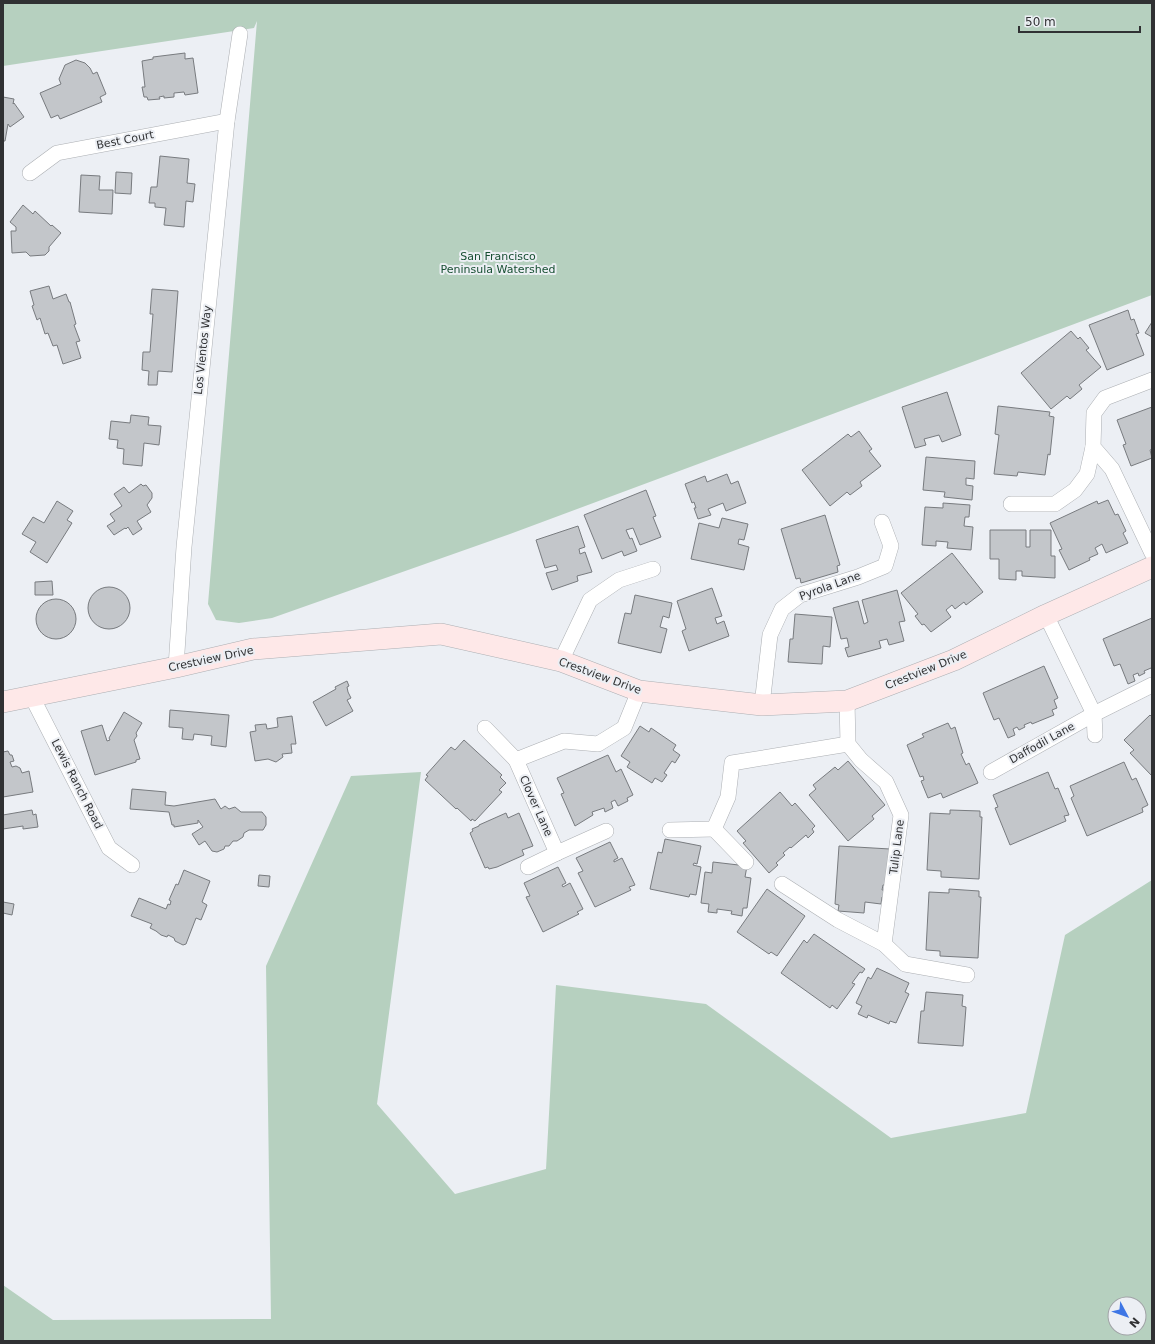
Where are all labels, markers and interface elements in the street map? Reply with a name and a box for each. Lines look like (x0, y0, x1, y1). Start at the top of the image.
scale bar (1019, 8, 1140, 34)
text: 50 m (1025, 15, 1056, 29)
street label: Best Court (95, 128, 155, 152)
park label: San Francisco Peninsula Watershed (441, 250, 555, 276)
street label: Los Vientos Way (192, 304, 214, 395)
street label: Pyrola Lane (798, 569, 863, 603)
street label: Crestview Drive (167, 644, 255, 674)
street label: Crestview Drive (883, 648, 969, 692)
street label: Crestview Drive (557, 655, 643, 697)
street label: Daffodil Lane (1007, 720, 1077, 766)
street label: Lewis Ranch Road (49, 737, 105, 831)
street label: Clover Lane (517, 773, 555, 839)
street label: Tulip Lane (887, 819, 907, 876)
north arrow (1107, 1296, 1147, 1336)
text: N (1126, 1314, 1142, 1330)

